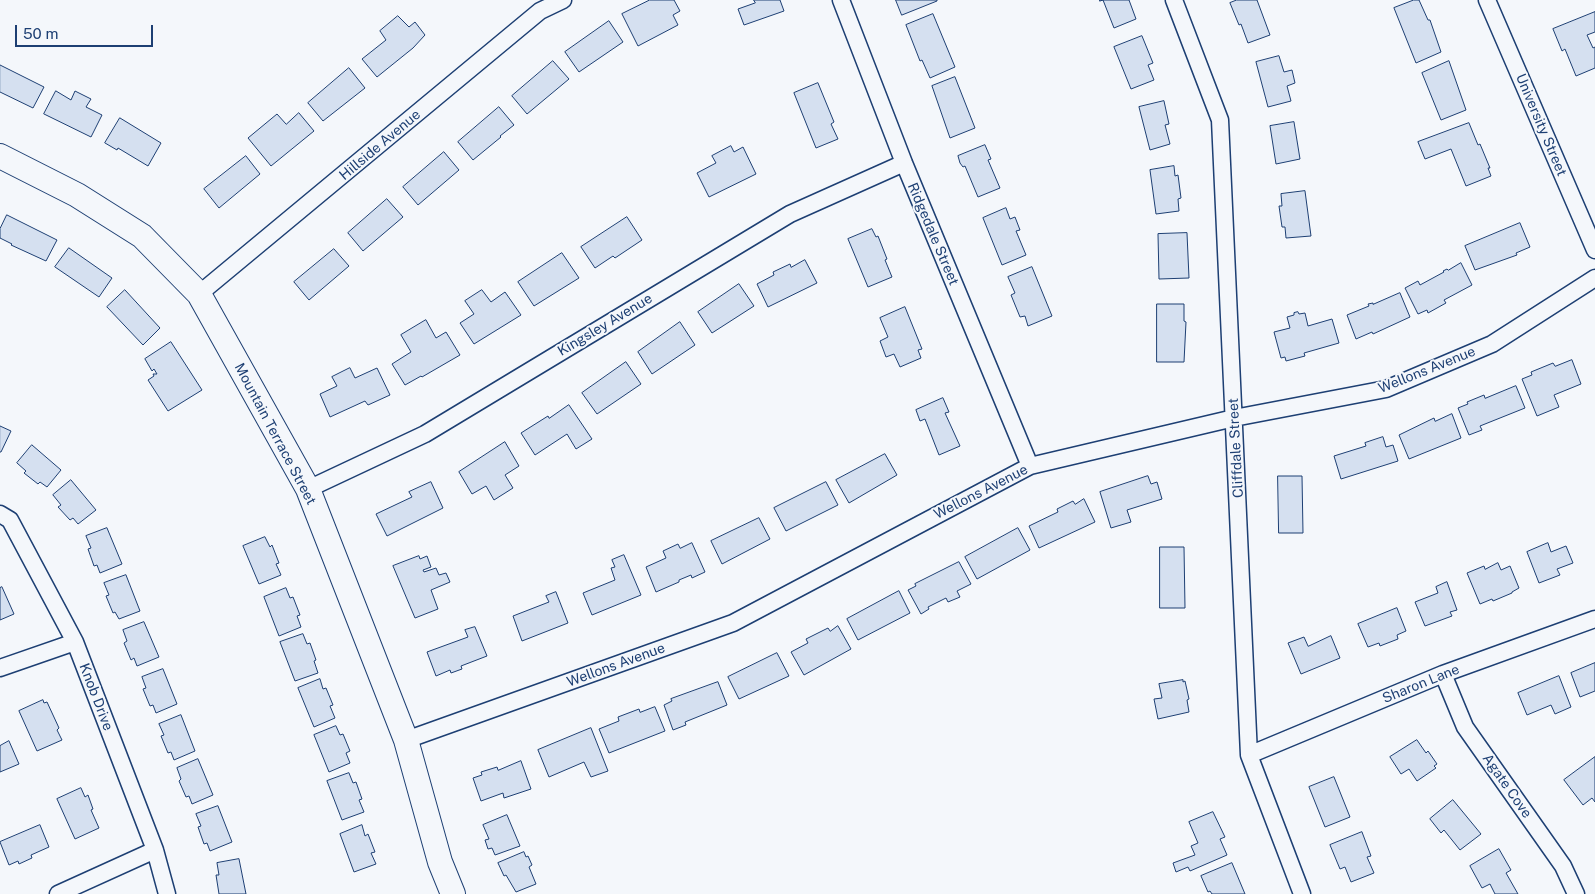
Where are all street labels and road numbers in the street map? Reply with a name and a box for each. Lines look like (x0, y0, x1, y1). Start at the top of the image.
street label: University Street (1512, 71, 1570, 179)
street label: Hillside Avenue (336, 106, 424, 184)
street label: Ridgedale Street (904, 180, 962, 288)
street label: Kingsley Avenue (555, 290, 655, 360)
street label: Wellons Avenue (1376, 343, 1478, 397)
street label: Mountain Terrace Street (231, 360, 319, 508)
street label: Cliffdale Street (1225, 398, 1247, 498)
street label: Wellons Avenue (931, 461, 1031, 523)
street label: Wellons Avenue (565, 639, 667, 691)
street label: Knob Drive (75, 661, 117, 733)
street label: Sharon Lane (1380, 661, 1462, 707)
street label: Agate Cove (1479, 751, 1535, 821)

